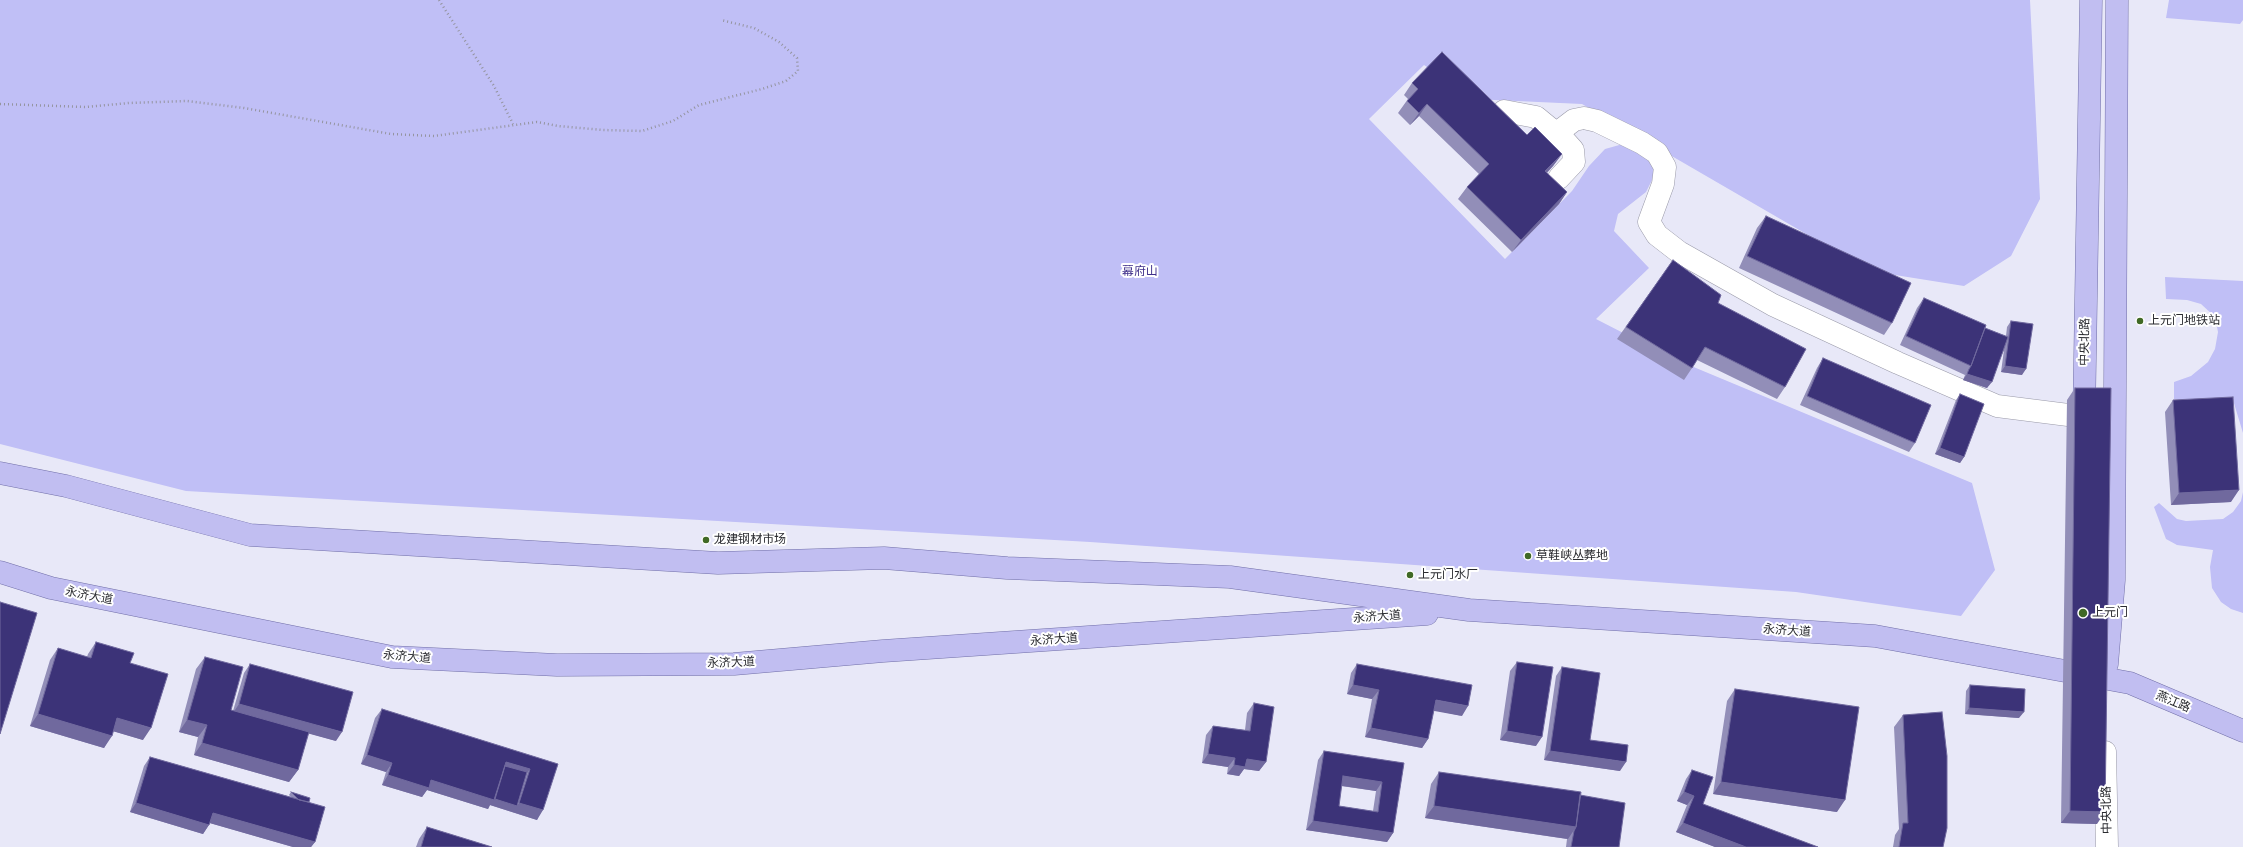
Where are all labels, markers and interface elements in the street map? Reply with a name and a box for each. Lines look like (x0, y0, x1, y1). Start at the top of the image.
park label: 幕府山 (1122, 265, 1158, 279)
place label: 上元门地铁站 (2148, 314, 2220, 328)
marker: 上元门地铁站 (2135, 316, 2145, 326)
street label: 中央北路 (2077, 318, 2093, 366)
place label: 龙建钢材市场 (714, 533, 786, 547)
marker: 龙建钢材市场 (701, 535, 711, 545)
place label: 草鞋峡丛葬地 (1536, 549, 1608, 563)
marker: 草鞋峡丛葬地 (1523, 551, 1533, 561)
place label: 上元门水厂 (1418, 568, 1478, 582)
marker: 上元门水厂 (1405, 570, 1415, 580)
street label: 永济大道 (64, 584, 114, 608)
place label: 上元门 (2092, 606, 2128, 620)
marker: 上元门 (2077, 607, 2089, 619)
street label: 永济大道 (1353, 608, 1401, 626)
street label: 永济大道 (1763, 622, 1811, 640)
street label: 永济大道 (1030, 631, 1078, 649)
street label: 永济大道 (382, 648, 432, 666)
street label: 永济大道 (707, 655, 755, 671)
street label: 燕江路 (2154, 688, 2192, 716)
street label: 中央北路 (2099, 786, 2115, 834)

